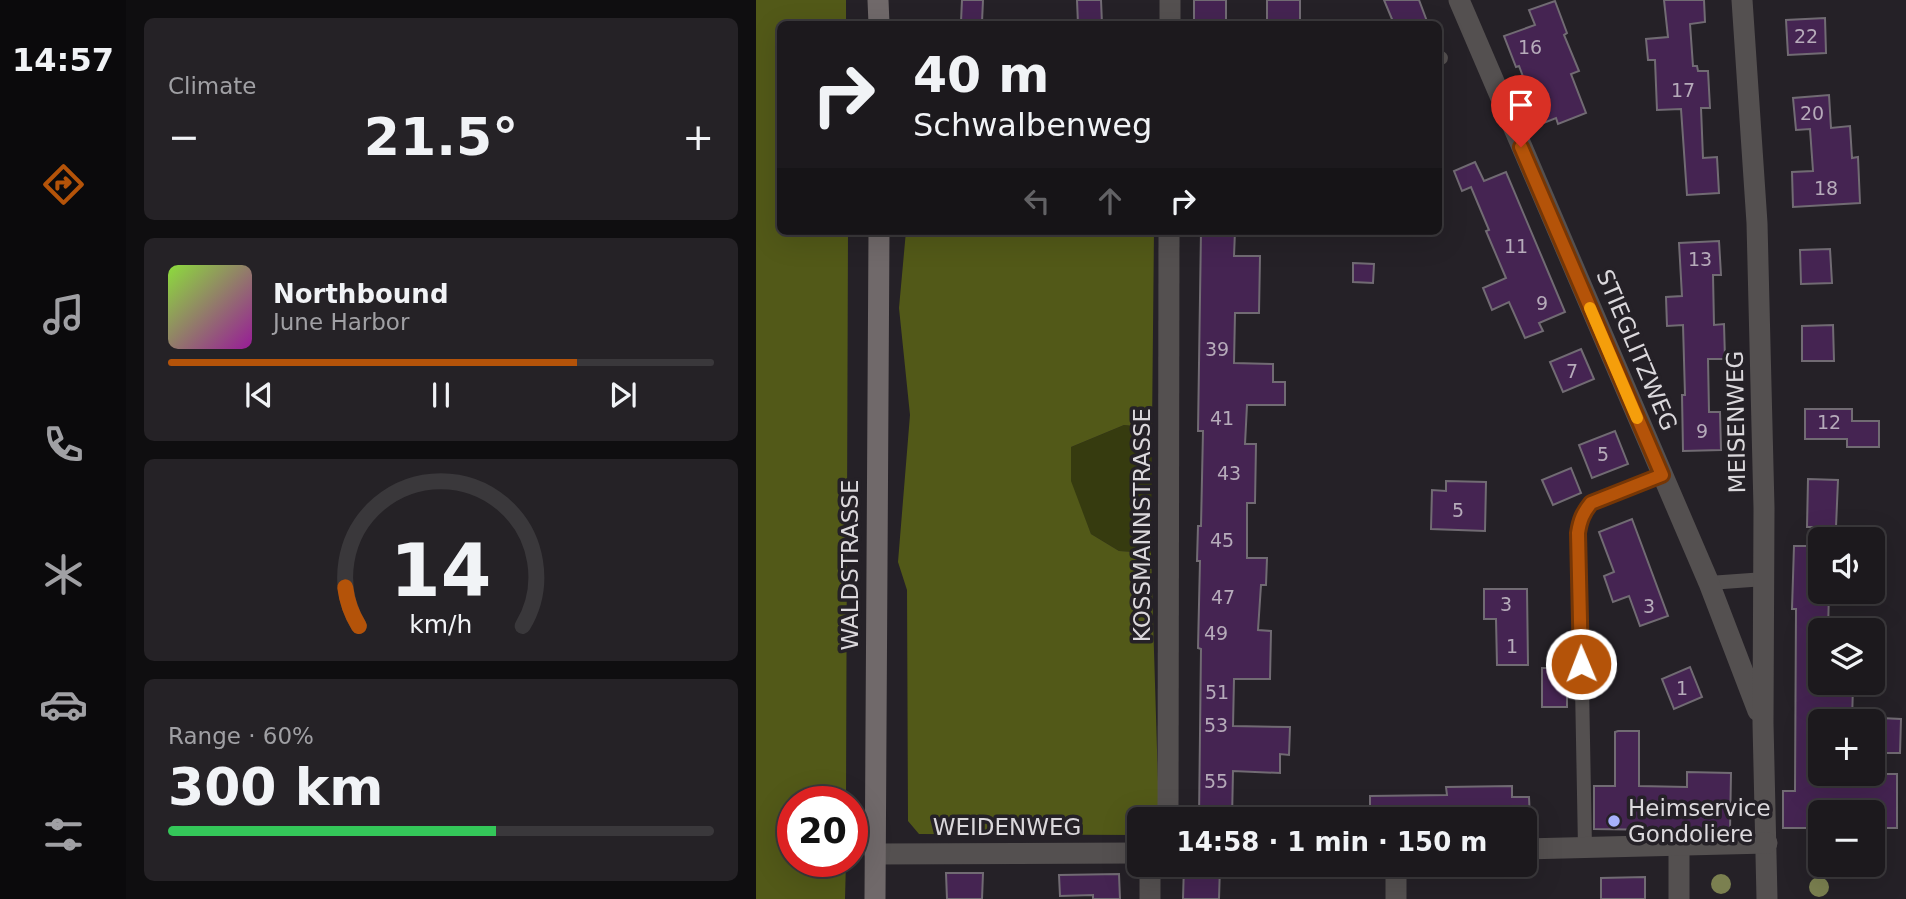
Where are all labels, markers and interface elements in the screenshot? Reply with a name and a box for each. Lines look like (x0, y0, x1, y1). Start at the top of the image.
house number: 22 (1794, 25, 1818, 47)
house number: 16 (1518, 36, 1542, 58)
text: 14:57 (12, 41, 114, 79)
text: 40 m (913, 47, 1049, 104)
icon: right (798, 49, 889, 140)
text: Climate (168, 73, 257, 99)
pin (1491, 75, 1551, 147)
house number: 17 (1671, 79, 1695, 101)
icon: arrive (1502, 86, 1540, 124)
house number: 20 (1800, 102, 1824, 124)
text: Schwalbenweg (913, 106, 1152, 144)
text: 21.5° (364, 107, 518, 167)
text: − (168, 115, 200, 159)
text: + (682, 115, 714, 159)
icon: directions (39, 160, 88, 209)
house number: 18 (1814, 177, 1838, 199)
icon: left (1018, 182, 1056, 220)
icon: ahead (1091, 182, 1129, 220)
icon: right (1164, 182, 1202, 220)
house number: 11 (1504, 235, 1528, 257)
house number: 13 (1688, 248, 1712, 270)
street label: STIEGLITZWEG (1591, 266, 1683, 434)
text: Northbound (273, 279, 449, 309)
icon: music (39, 290, 88, 339)
house number: 9 (1536, 292, 1548, 314)
text: June Harbor (273, 309, 409, 335)
house number: 39 (1205, 338, 1229, 360)
street label: MEISENWEG (1722, 350, 1750, 494)
house number: 7 (1566, 360, 1578, 382)
icon: previous (240, 376, 278, 414)
icon: pause (422, 376, 460, 414)
icon: next (604, 376, 642, 414)
house number: 41 (1210, 407, 1234, 429)
street label: KOSSMANNSTRASSE (1129, 408, 1155, 642)
house number: 12 (1817, 411, 1841, 433)
icon: phone (39, 420, 88, 469)
house number: 9 (1696, 420, 1708, 442)
house number: 5 (1597, 443, 1609, 465)
house number: 43 (1217, 462, 1241, 484)
street label: WALDSTRASSE (837, 480, 863, 650)
house number: 5 (1452, 499, 1464, 521)
map controls (1808, 527, 1885, 877)
button: sound (1808, 527, 1885, 604)
text: 14 (390, 528, 492, 613)
house number: 45 (1210, 529, 1234, 551)
icon: climate (39, 550, 88, 599)
house number: 47 (1211, 586, 1235, 608)
house number: 3 (1500, 593, 1512, 615)
house number: 3 (1643, 595, 1655, 617)
text: km/h (409, 609, 473, 638)
button: layers (1808, 618, 1885, 695)
house number: 49 (1204, 622, 1228, 644)
position arrow (1544, 627, 1618, 701)
house number: 1 (1506, 635, 1518, 657)
house number: 1 (1676, 677, 1688, 699)
icon: car (39, 680, 88, 729)
house number: 51 (1205, 681, 1229, 703)
button: + (1808, 709, 1885, 786)
house number: 53 (1204, 714, 1228, 736)
text: Range · 60% (168, 723, 314, 749)
text: 300 km (168, 757, 383, 817)
house number: 55 (1204, 770, 1228, 792)
speed limit sign: 20 (777, 786, 868, 877)
place label: Heimservice Gondoliere (1628, 795, 1771, 847)
button: − (1808, 800, 1885, 877)
icon: filters (39, 810, 88, 859)
marker: Heimservice Gondoliere (1606, 813, 1622, 829)
street label: WEIDENWEG (933, 814, 1081, 840)
text: 14:58 · 1 min · 150 m (1177, 827, 1487, 857)

